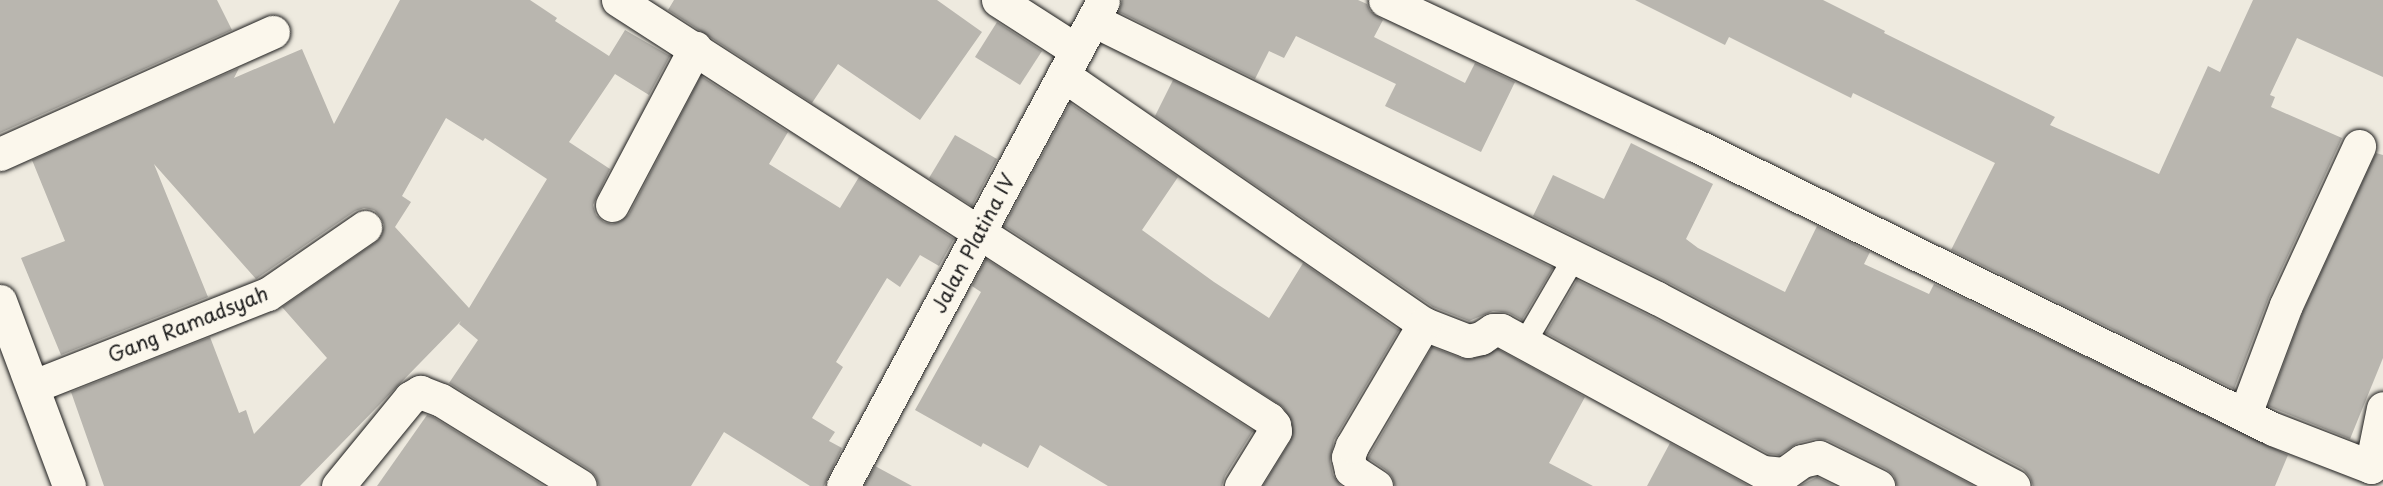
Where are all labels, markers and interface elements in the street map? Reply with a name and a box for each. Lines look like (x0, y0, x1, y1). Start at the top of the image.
street label: Jalan Platina IV (926, 169, 1020, 317)
street label: Gang Ramadsyah (104, 281, 272, 367)

